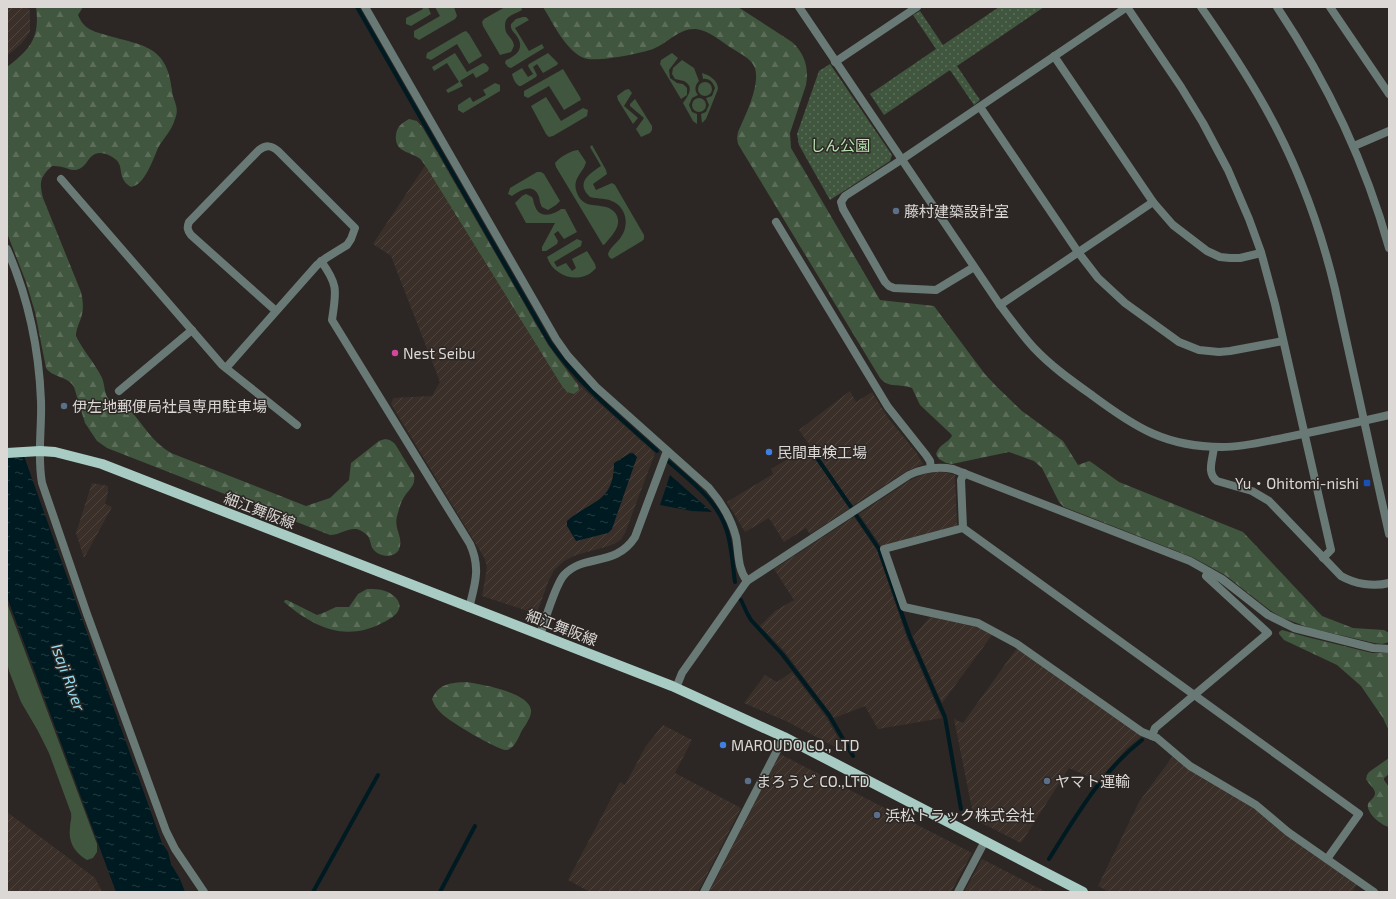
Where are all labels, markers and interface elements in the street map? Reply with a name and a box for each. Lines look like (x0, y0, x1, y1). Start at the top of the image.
park label: しん公園 (810, 136, 870, 154)
place label: 藤村建築設計室 (904, 202, 1009, 220)
marker: 藤村建築設計室 (891, 206, 901, 216)
place label: Nest Seibu (403, 344, 476, 362)
marker: Nest Seibu (390, 348, 400, 358)
place label: 伊左地郵便局社員専用駐車場 (72, 397, 267, 415)
marker: 伊左地郵便局社員専用駐車場 (59, 401, 69, 411)
place label: 民間車検工場 (777, 443, 867, 461)
marker: 民間車検工場 (764, 447, 774, 457)
place label: Yu・Ohitomi-nishi (1235, 474, 1359, 492)
marker: Yu・Ohitomi-nishi (1362, 478, 1372, 488)
street label: 細江舞阪線 (222, 488, 298, 532)
street label: 細江舞阪線 (524, 605, 600, 649)
water label: Isaji River (47, 641, 90, 714)
place label: MAROUDO CO., LTD (731, 736, 860, 754)
marker: MAROUDO CO., LTD (718, 740, 728, 750)
place label: まろうど CO.,LTD (756, 772, 869, 790)
place label: ヤマト運輸 (1055, 772, 1130, 790)
marker: まろうど CO.,LTD (743, 776, 753, 786)
marker: ヤマト運輸 (1042, 776, 1052, 786)
place label: 浜松トラック株式会社 (885, 806, 1035, 824)
marker: 浜松トラック株式会社 (872, 810, 882, 820)

